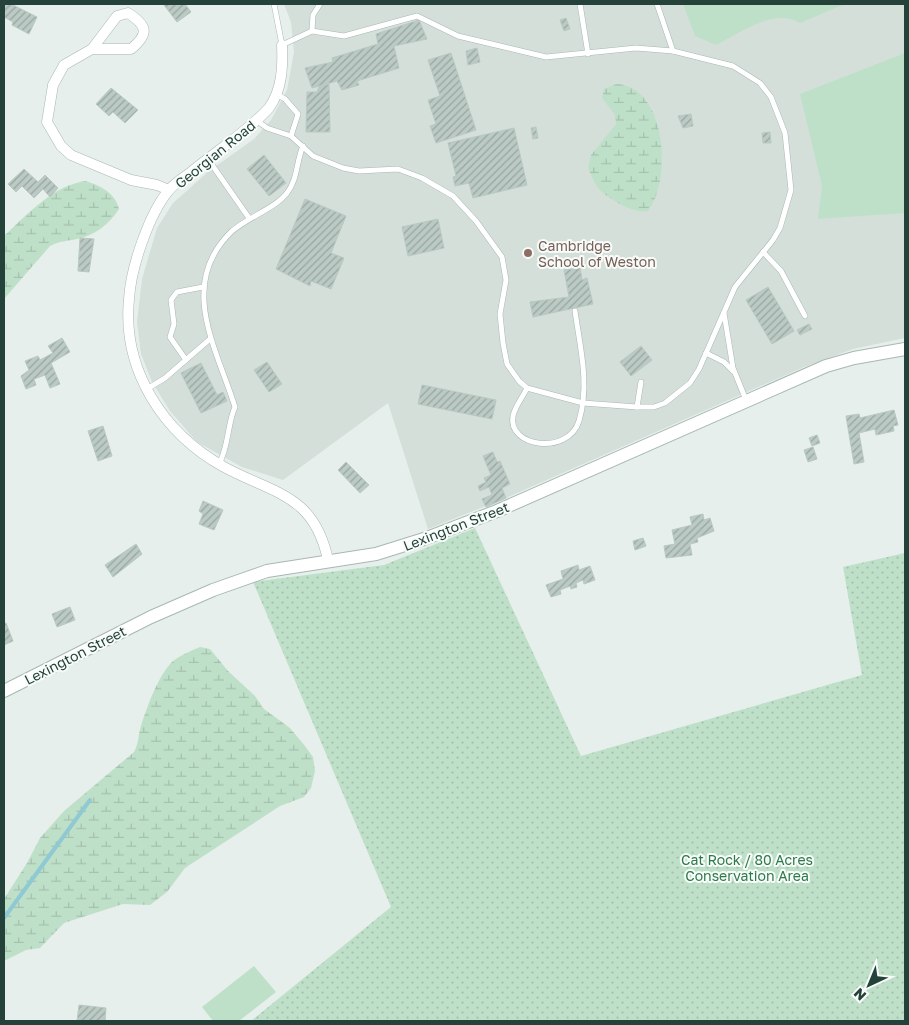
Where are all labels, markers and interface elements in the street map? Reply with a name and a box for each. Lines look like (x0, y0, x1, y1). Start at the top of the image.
street label: Georgian Road (171, 116, 259, 192)
place label: Cambridge School of Weston (538, 237, 656, 270)
marker: Cambridge School of Weston (522, 247, 534, 259)
street label: Lexington Street (401, 498, 511, 554)
street label: Lexington Street (21, 622, 129, 688)
park label: Cat Rock / 80 Acres Conservation Area (681, 851, 813, 884)
north arrow (844, 960, 894, 1010)
text: N (850, 985, 869, 1005)

